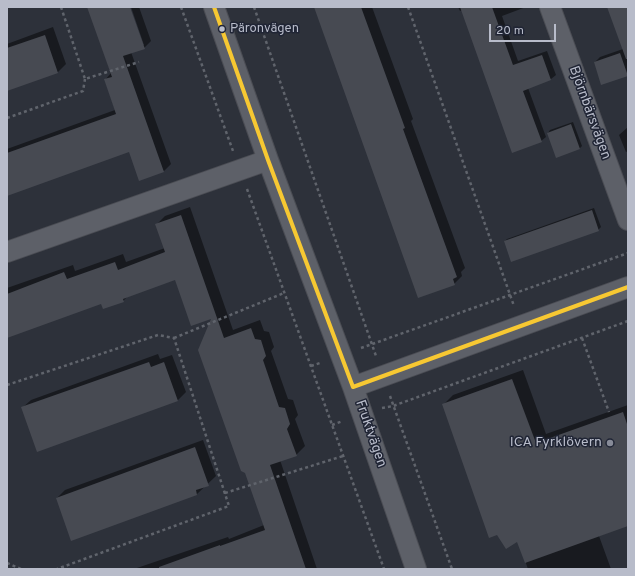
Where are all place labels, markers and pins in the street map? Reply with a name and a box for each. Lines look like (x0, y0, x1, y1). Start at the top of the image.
place label: Päronvägen (230, 21, 299, 37)
marker: Päronvägen (217, 24, 227, 34)
place label: ICA Fyrklövern (510, 435, 602, 451)
marker: ICA Fyrklövern (605, 438, 615, 448)

